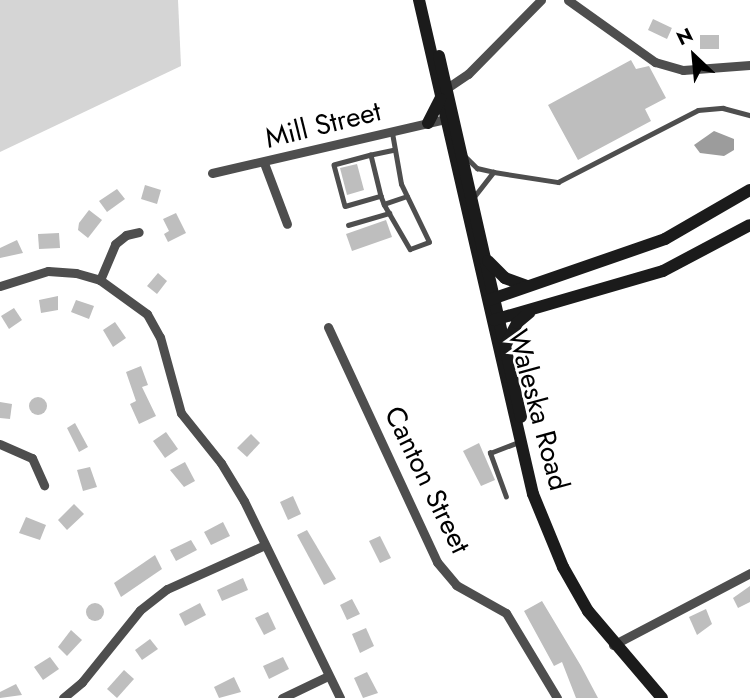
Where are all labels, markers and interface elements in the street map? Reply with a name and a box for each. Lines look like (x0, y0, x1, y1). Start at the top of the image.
north arrow (659, 21, 729, 91)
text: N (672, 21, 697, 52)
street label: Mill Street (262, 94, 384, 156)
street label: Waleska Road (500, 326, 576, 494)
street label: Canton Street (377, 401, 477, 559)

